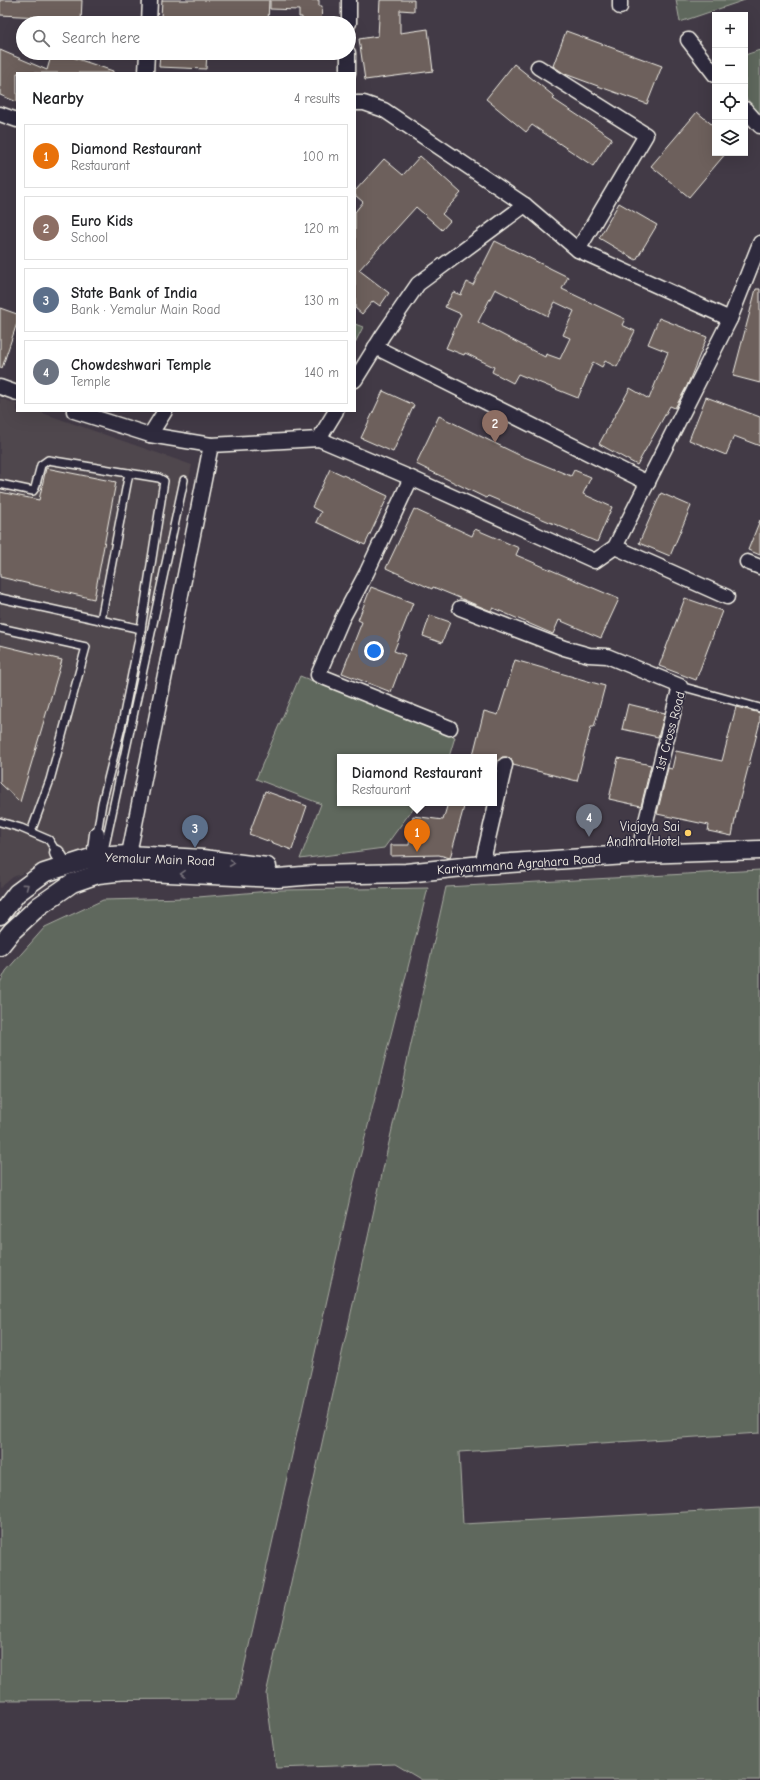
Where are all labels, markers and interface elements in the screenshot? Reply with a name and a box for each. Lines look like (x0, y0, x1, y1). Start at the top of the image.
map controls (712, 12, 748, 156)
button: + (712, 12, 748, 48)
search box (16, 16, 356, 60)
icon: search (30, 27, 52, 49)
text: Search here (62, 29, 140, 47)
button: − (712, 48, 748, 84)
button: locate (712, 84, 748, 120)
text: Nearby (32, 89, 83, 108)
text: 4 results (294, 91, 340, 106)
button: layers (712, 120, 748, 156)
text: Diamond Restaurant (71, 140, 201, 158)
text: 1 (43, 149, 49, 164)
text: 100 m (303, 149, 339, 164)
text: Restaurant (71, 158, 130, 173)
text: Euro Kids (71, 212, 133, 230)
text: 2 (43, 221, 49, 236)
text: 120 m (304, 221, 339, 236)
text: School (71, 230, 108, 245)
text: State Bank of India (71, 284, 197, 302)
text: 3 (43, 293, 49, 308)
text: 130 m (304, 293, 339, 308)
text: Bank · Yemalur Main Road (71, 302, 220, 317)
text: Chowdeshwari Temple (71, 356, 211, 374)
text: 4 (43, 365, 49, 380)
text: 140 m (305, 365, 339, 380)
text: Temple (71, 374, 110, 389)
pin: 2 (482, 410, 508, 443)
your location (364, 641, 384, 661)
street label: 1st Cross Road (652, 690, 688, 772)
popup (337, 754, 497, 806)
text: Diamond Restaurant (352, 764, 482, 782)
text: Restaurant (352, 782, 411, 797)
pin: 4 (576, 804, 602, 837)
pin: 3 (182, 815, 208, 848)
pin: 1 (404, 819, 430, 852)
place label: Viajaya Sai Andhra Hotel (607, 819, 680, 849)
marker: Viajaya Sai Andhra Hotel (683, 828, 693, 838)
street label: Yemalur Main Road (105, 850, 215, 868)
street label: Kariyammana Agrahara Road (436, 851, 602, 877)
one-way arrow (229, 858, 235, 867)
one-way arrow (180, 870, 186, 878)
one-way arrow (21, 884, 28, 891)

